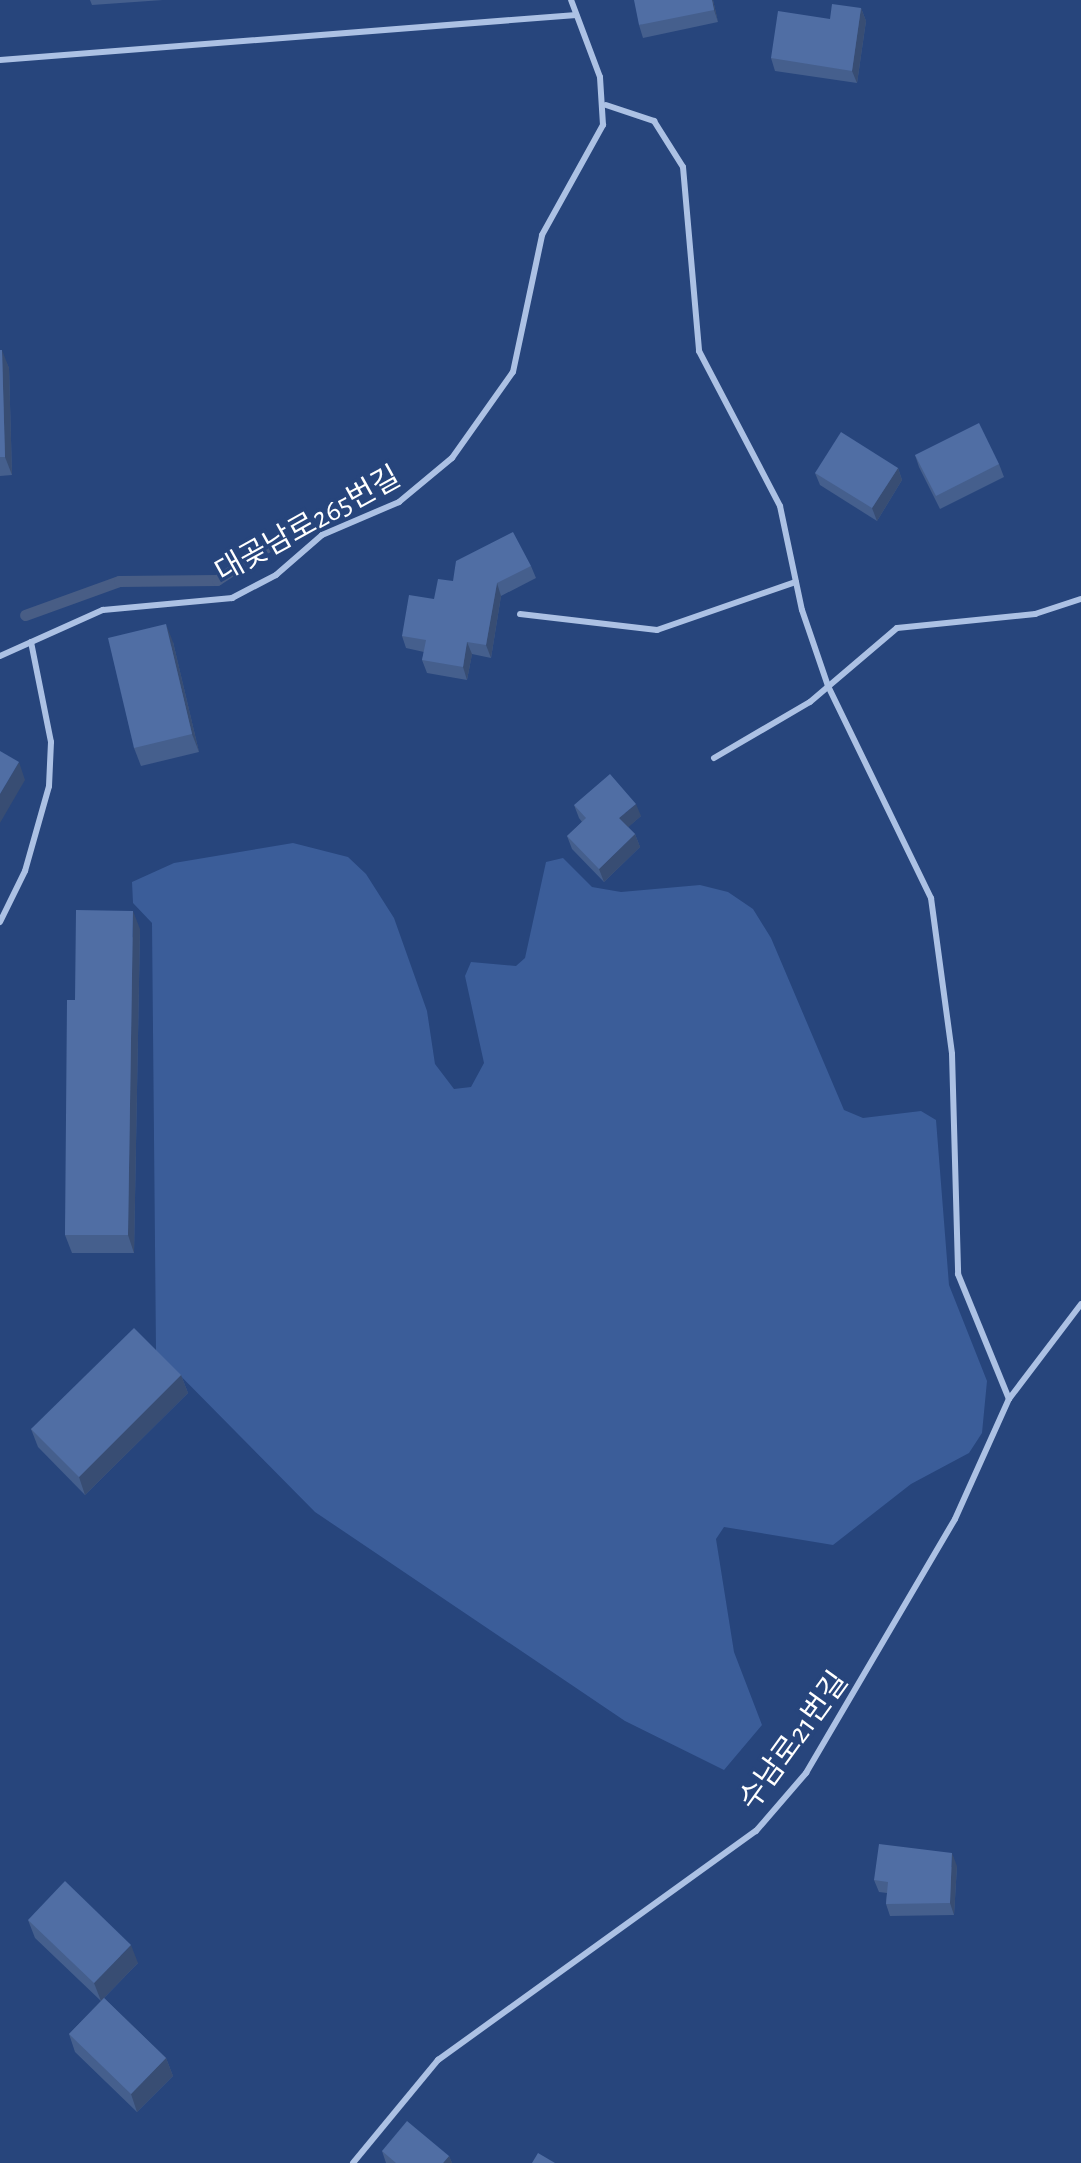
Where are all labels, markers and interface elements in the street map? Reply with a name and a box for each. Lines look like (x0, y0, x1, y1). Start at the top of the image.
street label: 대곶남로265번길 (209, 459, 407, 591)
street label: 수남로21번길 (732, 1665, 856, 1817)

